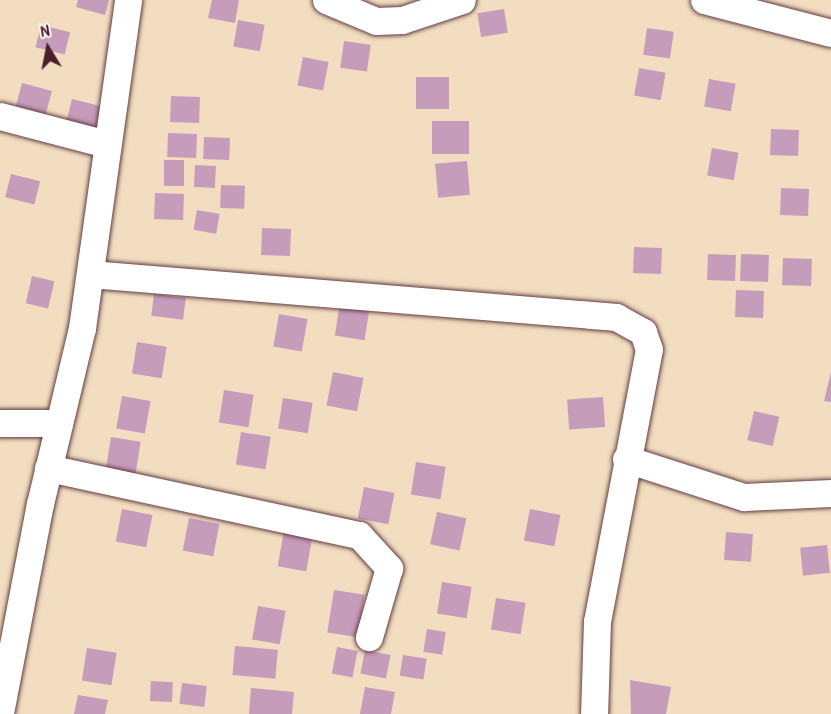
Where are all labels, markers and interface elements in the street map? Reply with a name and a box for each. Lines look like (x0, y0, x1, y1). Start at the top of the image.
north arrow (18, 18, 78, 78)
text: N (39, 19, 51, 42)

